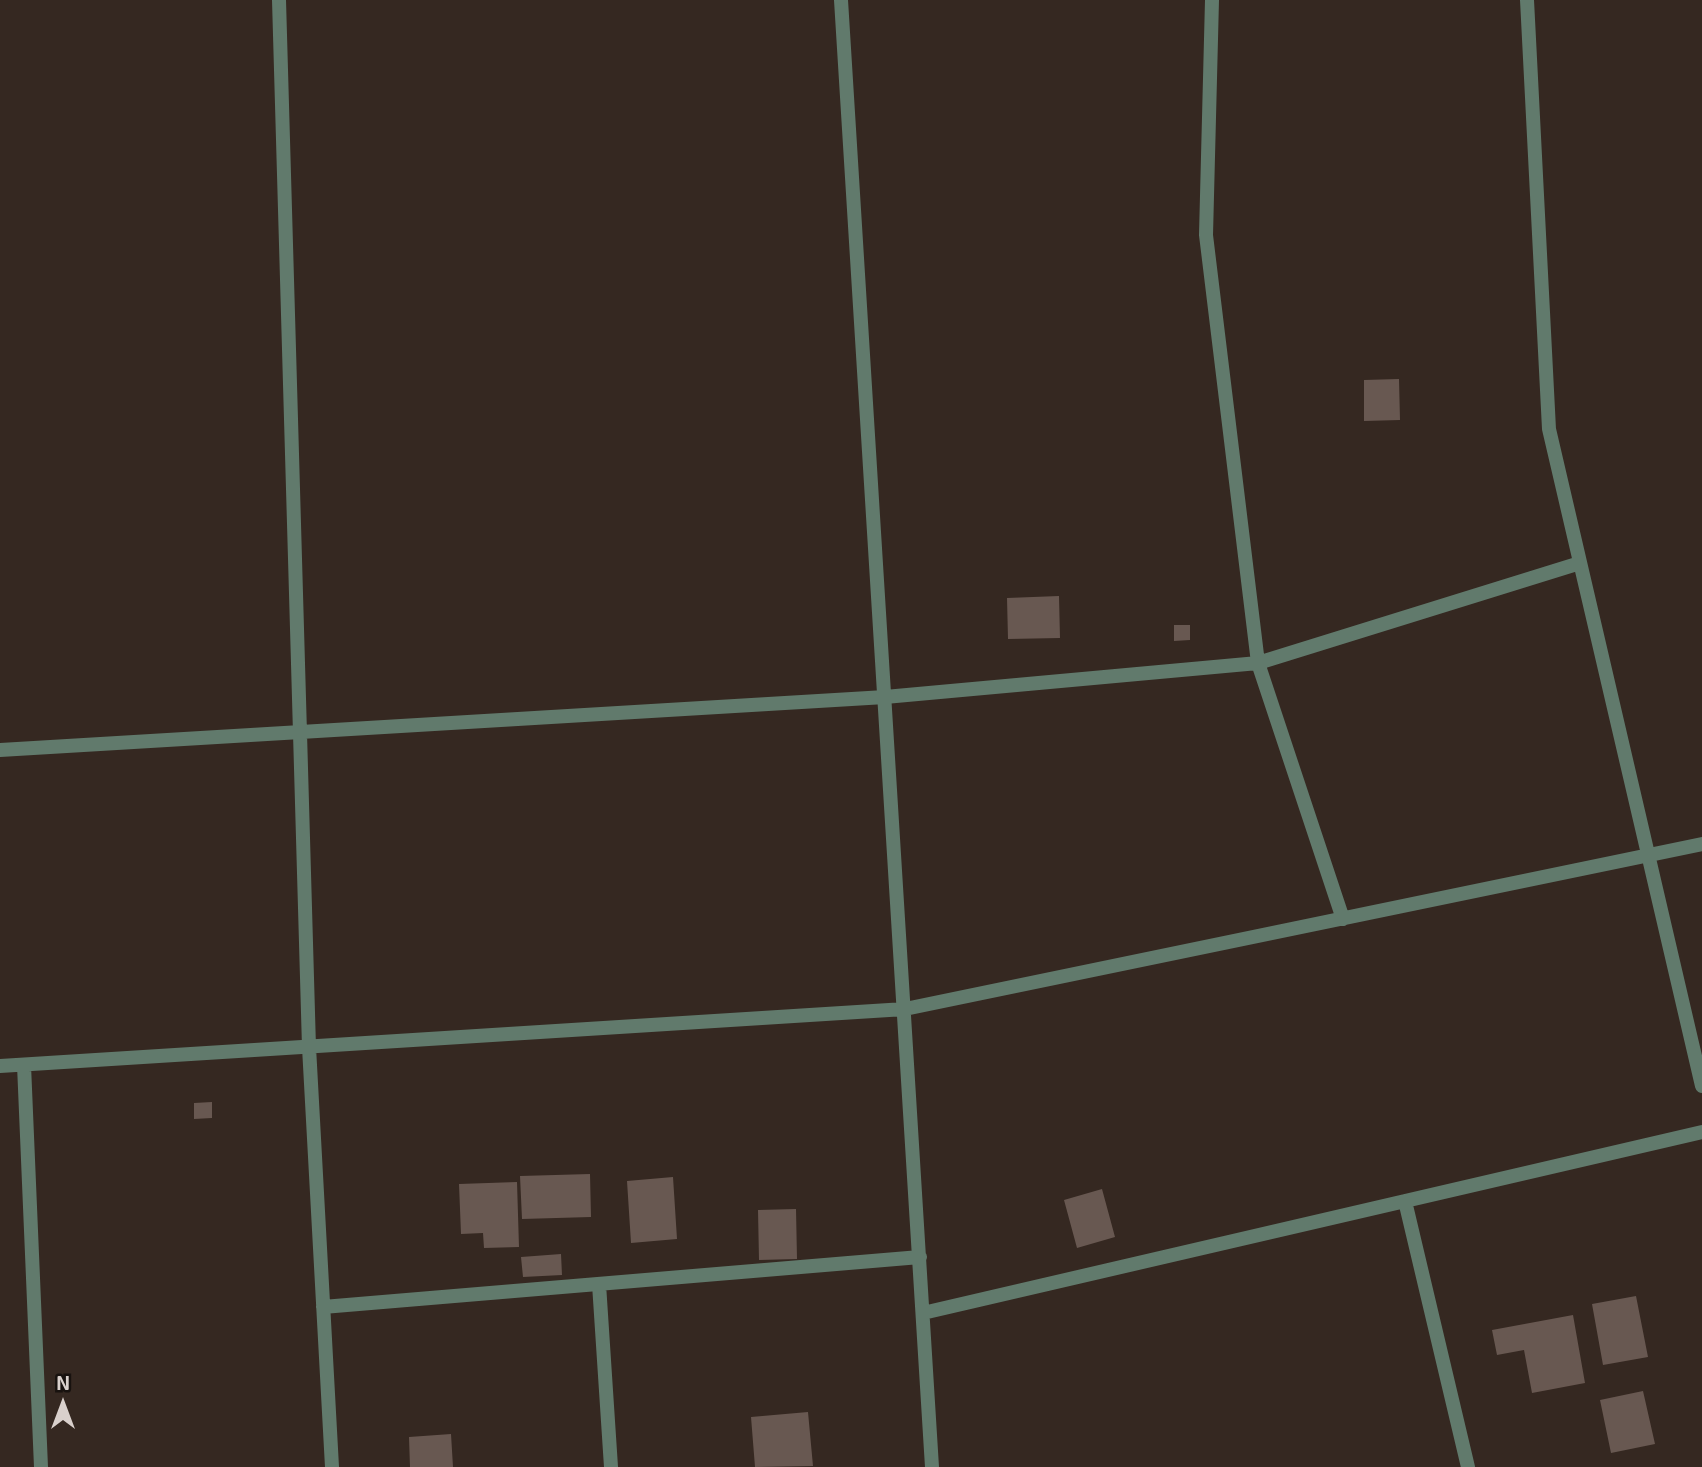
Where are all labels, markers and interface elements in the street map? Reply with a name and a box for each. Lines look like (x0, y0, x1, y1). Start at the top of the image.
north arrow (28, 1369, 98, 1439)
text: N (56, 1371, 70, 1394)

